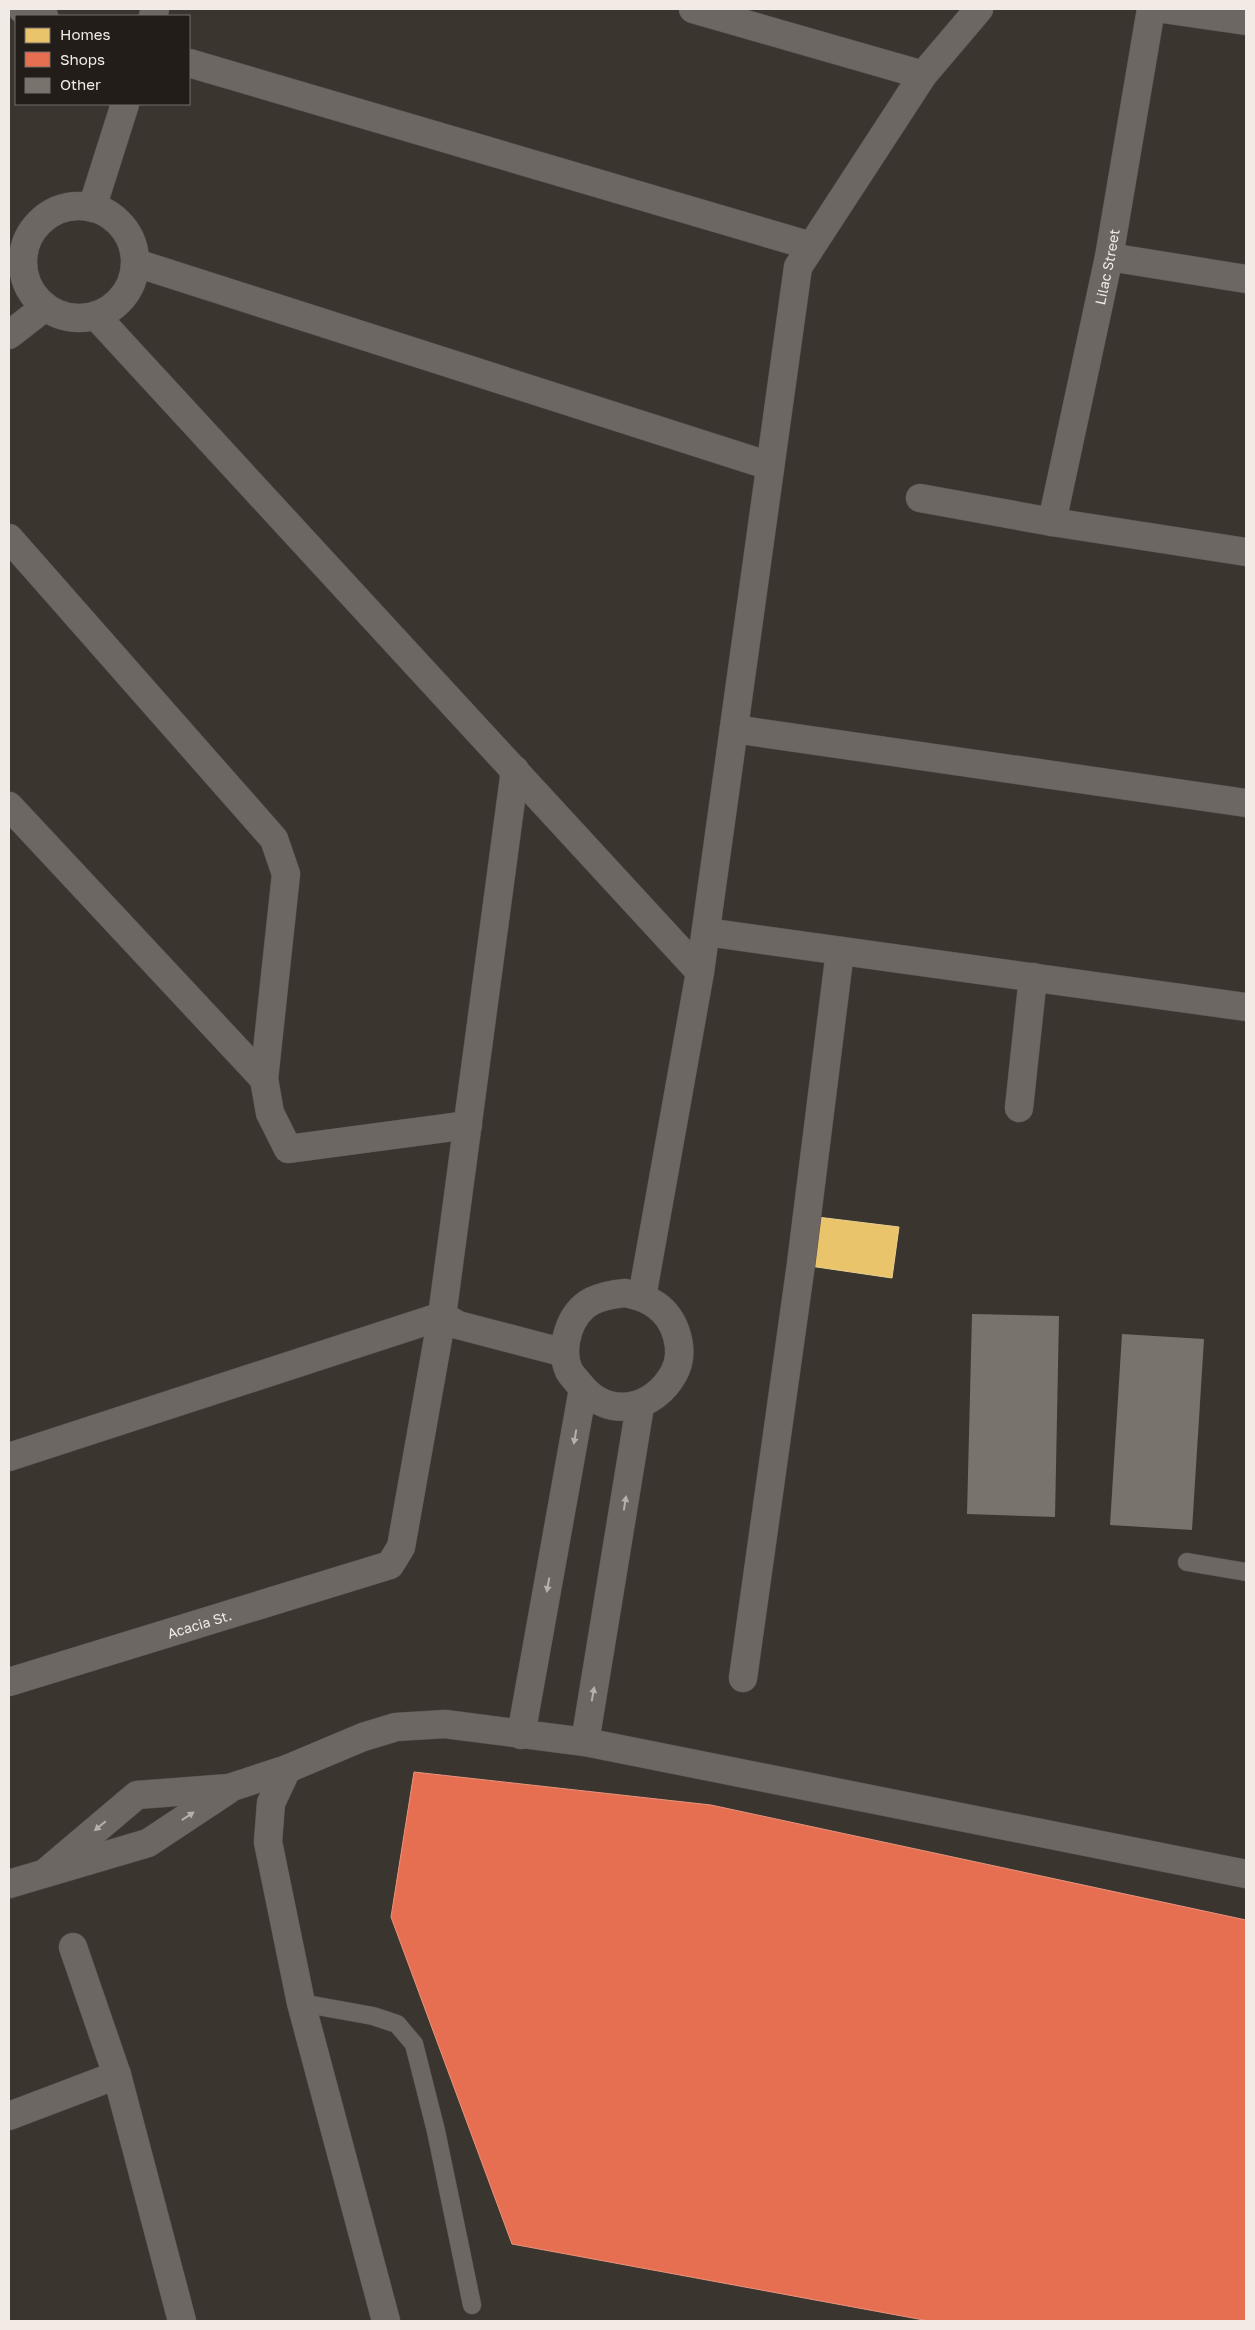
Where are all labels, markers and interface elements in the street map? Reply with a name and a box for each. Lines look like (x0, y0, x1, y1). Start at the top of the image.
legend (15, 15, 190, 105)
text: Homes (60, 25, 110, 43)
text: Shops (60, 50, 105, 68)
text: Other (60, 75, 101, 93)
street label: Lilac Street (1091, 228, 1122, 306)
one-way arrow (570, 1429, 578, 1445)
one-way arrow (621, 1494, 629, 1510)
one-way arrow (543, 1577, 551, 1593)
street label: Acacia St. (165, 1606, 234, 1641)
one-way arrow (590, 1685, 598, 1701)
one-way arrow (182, 1811, 195, 1821)
one-way arrow (94, 1820, 106, 1831)

